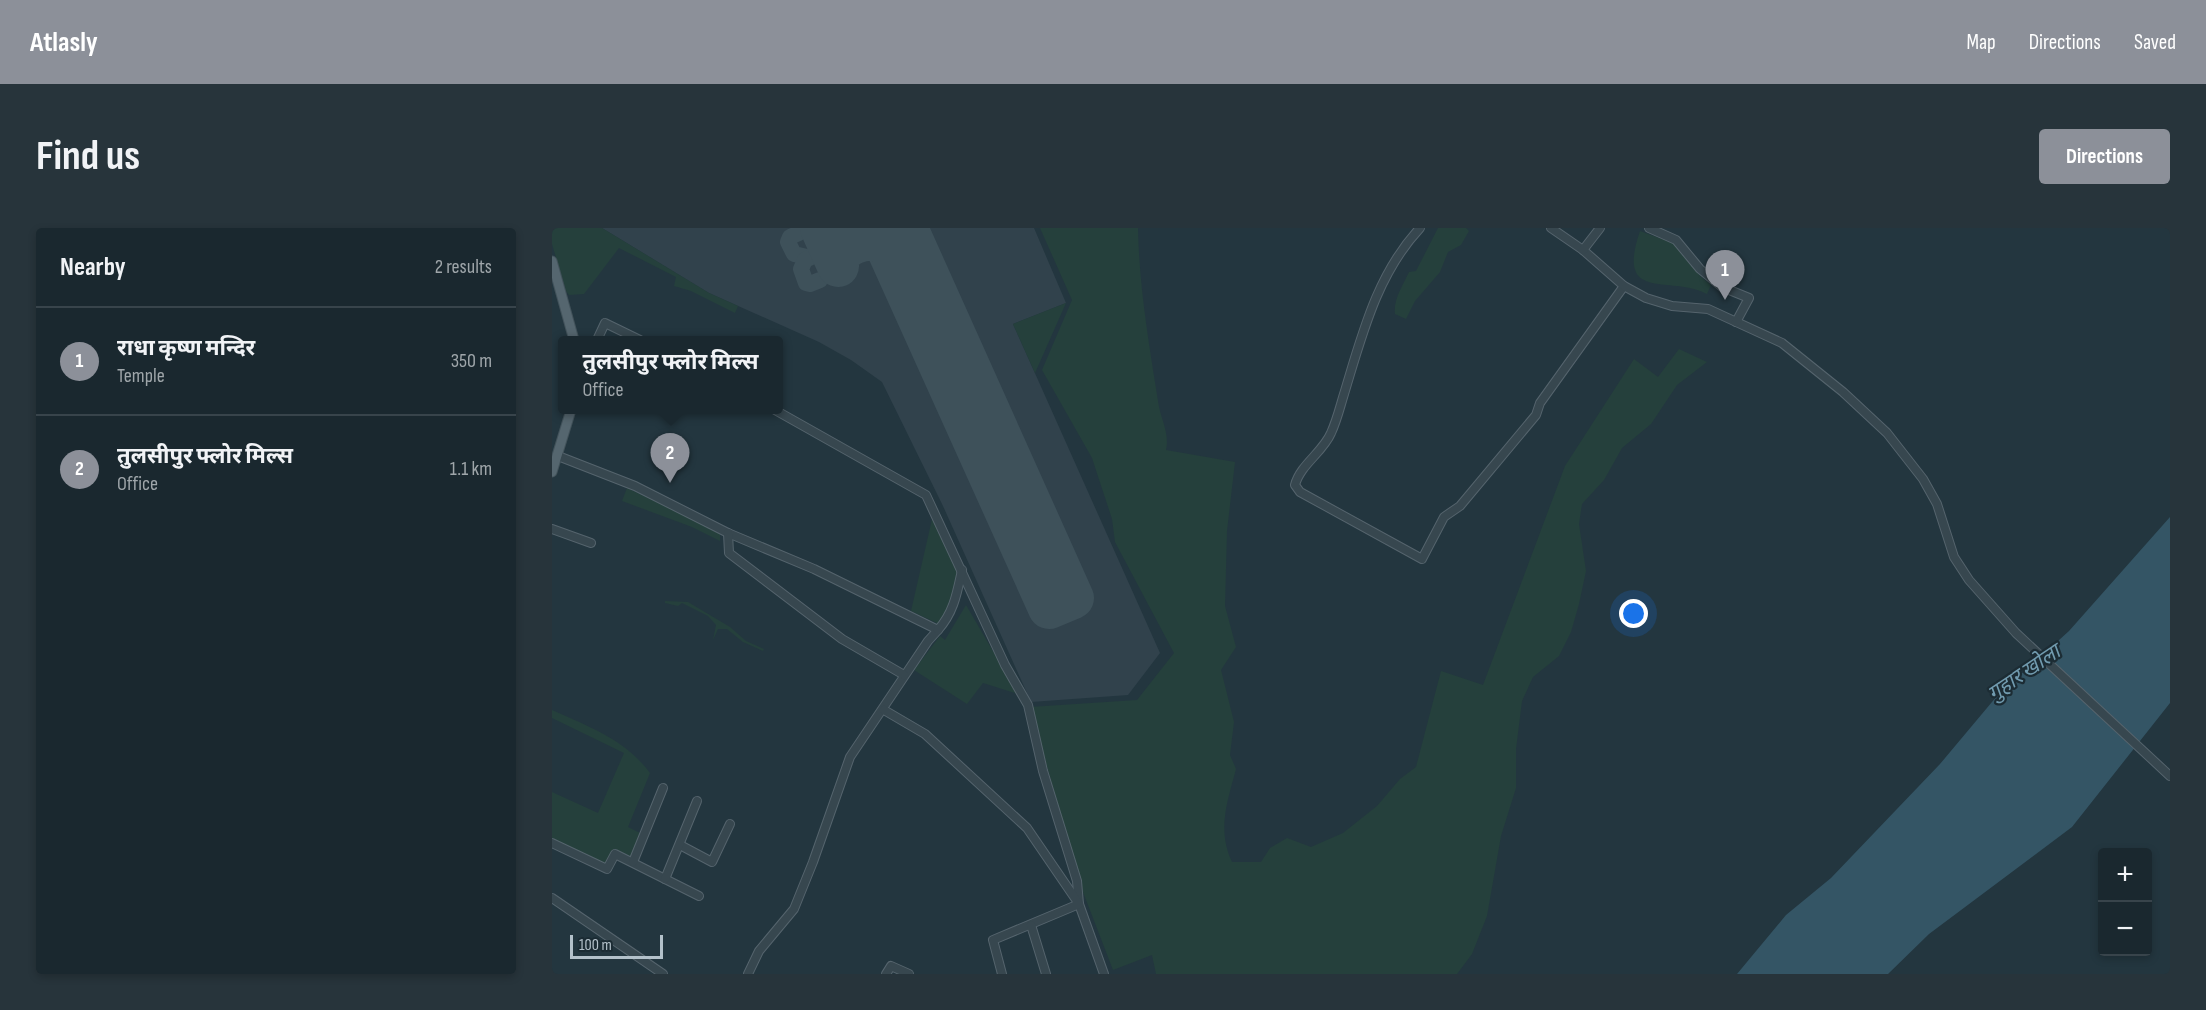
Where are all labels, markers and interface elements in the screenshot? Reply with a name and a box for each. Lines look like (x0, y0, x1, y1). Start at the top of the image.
text: Atlasly (30, 26, 98, 59)
text: Map (1966, 30, 1996, 55)
text: Directions (2029, 30, 2101, 55)
text: Saved (2134, 30, 2176, 55)
button: Directions (2039, 129, 2170, 184)
text: Find us (36, 131, 140, 182)
pin: 1 (1706, 250, 1744, 300)
text: Nearby (60, 252, 126, 283)
text: 2 results (435, 255, 492, 279)
text: राधा कृष्ण मन्दिर (117, 335, 255, 362)
popup (558, 336, 783, 414)
text: 1 (76, 349, 83, 373)
text: 350 m (451, 349, 492, 373)
text: तुलसीपुर फ्लोर मिल्स (582, 349, 759, 376)
text: Temple (117, 364, 165, 388)
text: Office (582, 378, 623, 402)
pin: 2 (650, 434, 690, 483)
text: तुलसीपुर फ्लोर मिल्स (117, 443, 293, 470)
text: 2 (75, 457, 84, 481)
text: 1.1 km (450, 457, 492, 481)
text: Office (117, 472, 158, 496)
your location (1619, 599, 1648, 628)
water label: गुहार खोला (1983, 638, 2068, 706)
map controls (2098, 848, 2152, 956)
button: + (2098, 848, 2152, 902)
button: − (2098, 902, 2152, 956)
scale bar (570, 932, 663, 960)
text: 100 m (579, 936, 612, 955)

